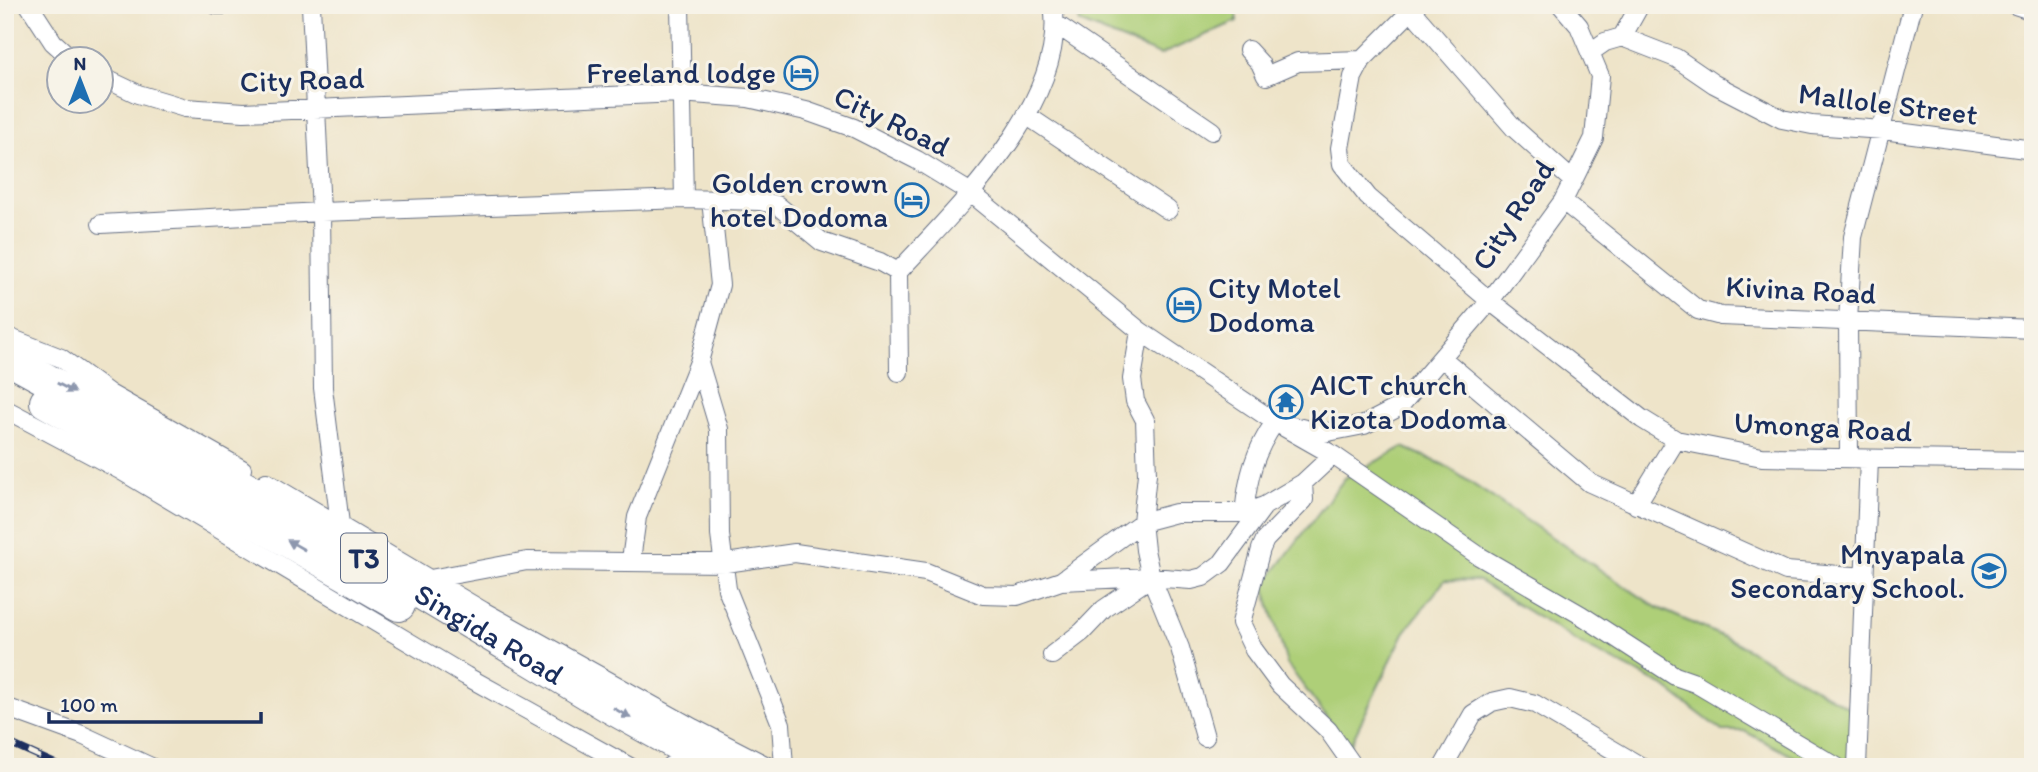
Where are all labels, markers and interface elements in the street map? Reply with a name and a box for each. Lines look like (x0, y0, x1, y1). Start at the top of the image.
north arrow (46, 46, 116, 116)
text: N (74, 52, 86, 75)
place label: Freeland lodge (586, 54, 776, 91)
hotel icon: Freeland lodge (782, 54, 820, 92)
street label: City Road (239, 59, 365, 100)
street label: Mallole Street (1796, 74, 1980, 133)
street label: City Road (828, 77, 956, 165)
street label: City Road (1463, 152, 1562, 277)
place label: Golden crown hotel Dodoma (710, 164, 888, 235)
hotel icon: Golden crown hotel Dodoma (893, 181, 931, 219)
street label: Kivina Road (1725, 267, 1877, 312)
place label: City Motel Dodoma (1208, 269, 1341, 340)
hotel icon: City Motel Dodoma (1165, 286, 1203, 324)
place label: AICT church Kizota Dodoma (1310, 366, 1508, 437)
one-way arrow (56, 382, 76, 394)
temple icon: AICT church Kizota Dodoma (1267, 383, 1305, 421)
street label: Umonga Road (1733, 403, 1914, 450)
road number: T3 (341, 534, 387, 582)
place label: Mnyapala Secondary School. (1730, 535, 1965, 606)
one-way arrow (286, 539, 306, 551)
school or university icon: Mnyapala Secondary School. (1970, 552, 2008, 590)
street label: Singida Road (408, 575, 571, 693)
scale bar (49, 681, 261, 725)
text: 100 m (60, 692, 118, 717)
one-way arrow (612, 707, 631, 719)

